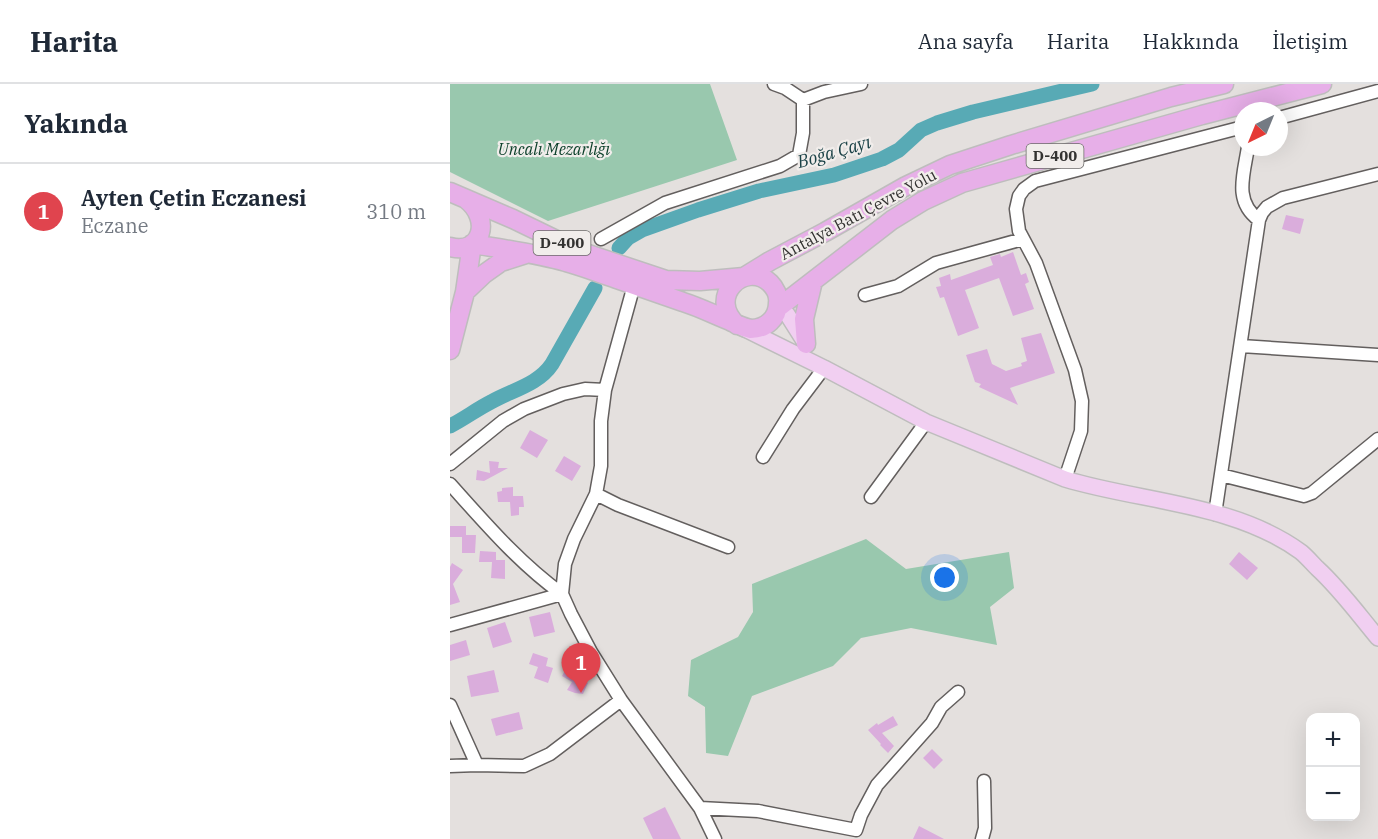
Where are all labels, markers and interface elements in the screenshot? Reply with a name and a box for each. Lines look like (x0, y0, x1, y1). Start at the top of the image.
text: Harita (30, 23, 118, 60)
text: Ana sayfa (918, 27, 1014, 55)
text: Harita (1047, 27, 1109, 55)
text: Hakkında (1142, 27, 1239, 55)
text: İletişim (1272, 27, 1348, 55)
north arrow (1234, 102, 1288, 156)
text: Yakında (24, 106, 128, 140)
water label: Boğa Çayı (793, 130, 874, 173)
park label: Uncalı Mezarlığı (498, 139, 610, 159)
road number: D-400 (1026, 144, 1084, 168)
street label: Antalya Batı Çevre Yolu (776, 164, 940, 264)
text: Ayten Çetin Eczanesi (81, 183, 306, 212)
text: 1 (38, 198, 50, 225)
text: 310 m (366, 198, 426, 225)
text: Eczane (81, 212, 149, 239)
road number: D-400 (534, 231, 590, 255)
your location (930, 563, 959, 592)
pin: 1 (562, 644, 600, 693)
map controls (1306, 713, 1360, 821)
button: + (1306, 713, 1360, 767)
button: − (1306, 767, 1360, 821)

